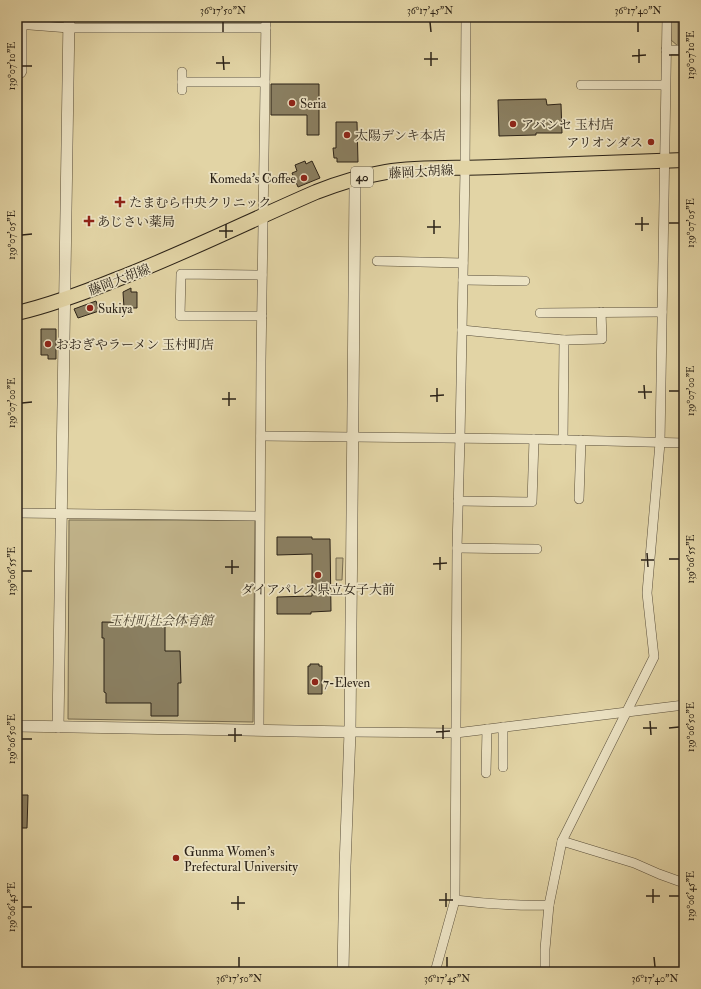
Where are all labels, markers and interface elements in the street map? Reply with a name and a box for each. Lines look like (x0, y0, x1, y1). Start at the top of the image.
text: 36°17'50"N (200, 5, 246, 17)
text: 36°17'45"N (407, 5, 453, 17)
text: 36°17'40"N (615, 5, 662, 17)
text: 139°07'10"E (685, 31, 697, 79)
text: 139°07'10"E (6, 42, 18, 90)
place label: Seria (300, 96, 327, 112)
marker: Seria (287, 98, 297, 108)
place label: アバンセ 玉村店 (521, 117, 614, 133)
marker: アバンセ 玉村店 (508, 119, 518, 129)
place label: 太陽デンキ本店 (355, 128, 446, 144)
marker: 太陽デンキ本店 (342, 130, 352, 140)
place label: アリオンダス (566, 135, 643, 151)
marker: アリオンダス (646, 137, 656, 147)
street label: 藤岡大胡線 (388, 162, 454, 182)
road number: 40 (351, 167, 373, 187)
place label: Komeda's Coffee (209, 171, 297, 187)
marker: Komeda's Coffee (299, 173, 309, 183)
place label: たまむら中央クリニック (129, 195, 271, 211)
marker: たまむら中央クリニック (114, 196, 126, 208)
text: 139°07'05"E (685, 198, 697, 248)
text: 139°07'05"E (6, 210, 18, 260)
place label: あじさい薬局 (97, 214, 175, 230)
marker: あじさい薬局 (84, 216, 94, 226)
street label: 藤岡大胡線 (86, 261, 153, 299)
place label: Sukiya (98, 301, 133, 318)
marker: Sukiya (85, 303, 95, 313)
place label: おおぎやラーメン 玉村町店 (56, 337, 214, 353)
marker: おおぎやラーメン 玉村町店 (43, 339, 53, 349)
text: 139°07'00"E (685, 366, 697, 416)
text: 139°07'00"E (6, 378, 18, 428)
text: 139°06'55"E (685, 534, 697, 584)
text: 139°06'55"E (6, 546, 18, 596)
marker: ダイアパレス県立女子大前 (313, 570, 323, 580)
place label: ダイアパレス県立女子大前 (241, 582, 395, 598)
park label: 玉村町社会体育館 (109, 613, 215, 629)
place label: 7-Eleven (323, 675, 370, 691)
marker: 7-Eleven (310, 677, 320, 687)
text: 139°06'50"E (685, 702, 697, 752)
text: 139°06'50"E (6, 714, 18, 764)
place label: Gunma Women's Prefectural University (184, 844, 298, 876)
marker: Gunma Women's Prefectural University (171, 853, 181, 863)
text: 139°06'45"E (685, 871, 697, 921)
text: 139°06'45"E (6, 882, 18, 932)
text: 36°17'50"N (216, 973, 262, 985)
text: 36°17'45"N (424, 973, 470, 985)
text: 36°17'40"N (632, 973, 679, 985)

